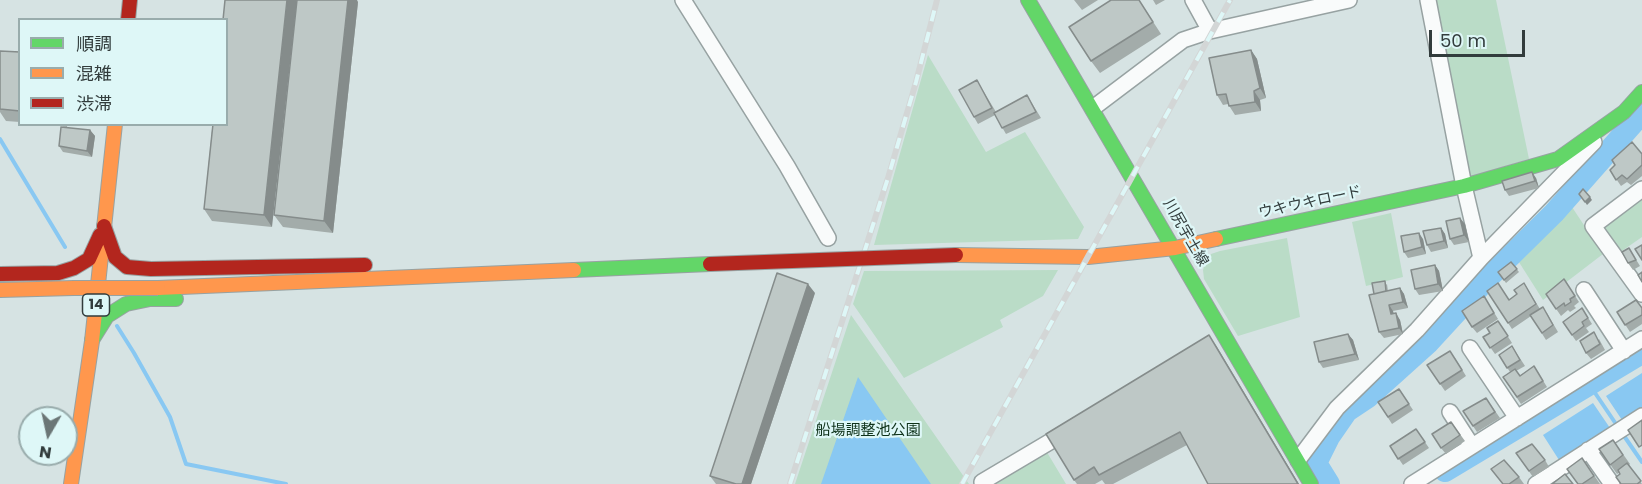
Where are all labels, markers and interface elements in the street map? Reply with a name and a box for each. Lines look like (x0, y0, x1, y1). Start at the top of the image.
legend (18, 18, 228, 126)
scale bar (1432, 18, 1528, 56)
text: 50 m (1440, 28, 1486, 53)
text: 順調 (76, 31, 112, 56)
text: 混雑 (76, 61, 112, 86)
text: 渋滞 (76, 91, 112, 116)
street label: ウキウキロード (1257, 183, 1363, 223)
street label: 川尻宇土線 (1158, 196, 1212, 270)
road number: 14 (82, 294, 110, 316)
north arrow (18, 406, 78, 466)
park label: 船場調整池公園 (816, 422, 920, 440)
text: N (38, 440, 53, 465)

